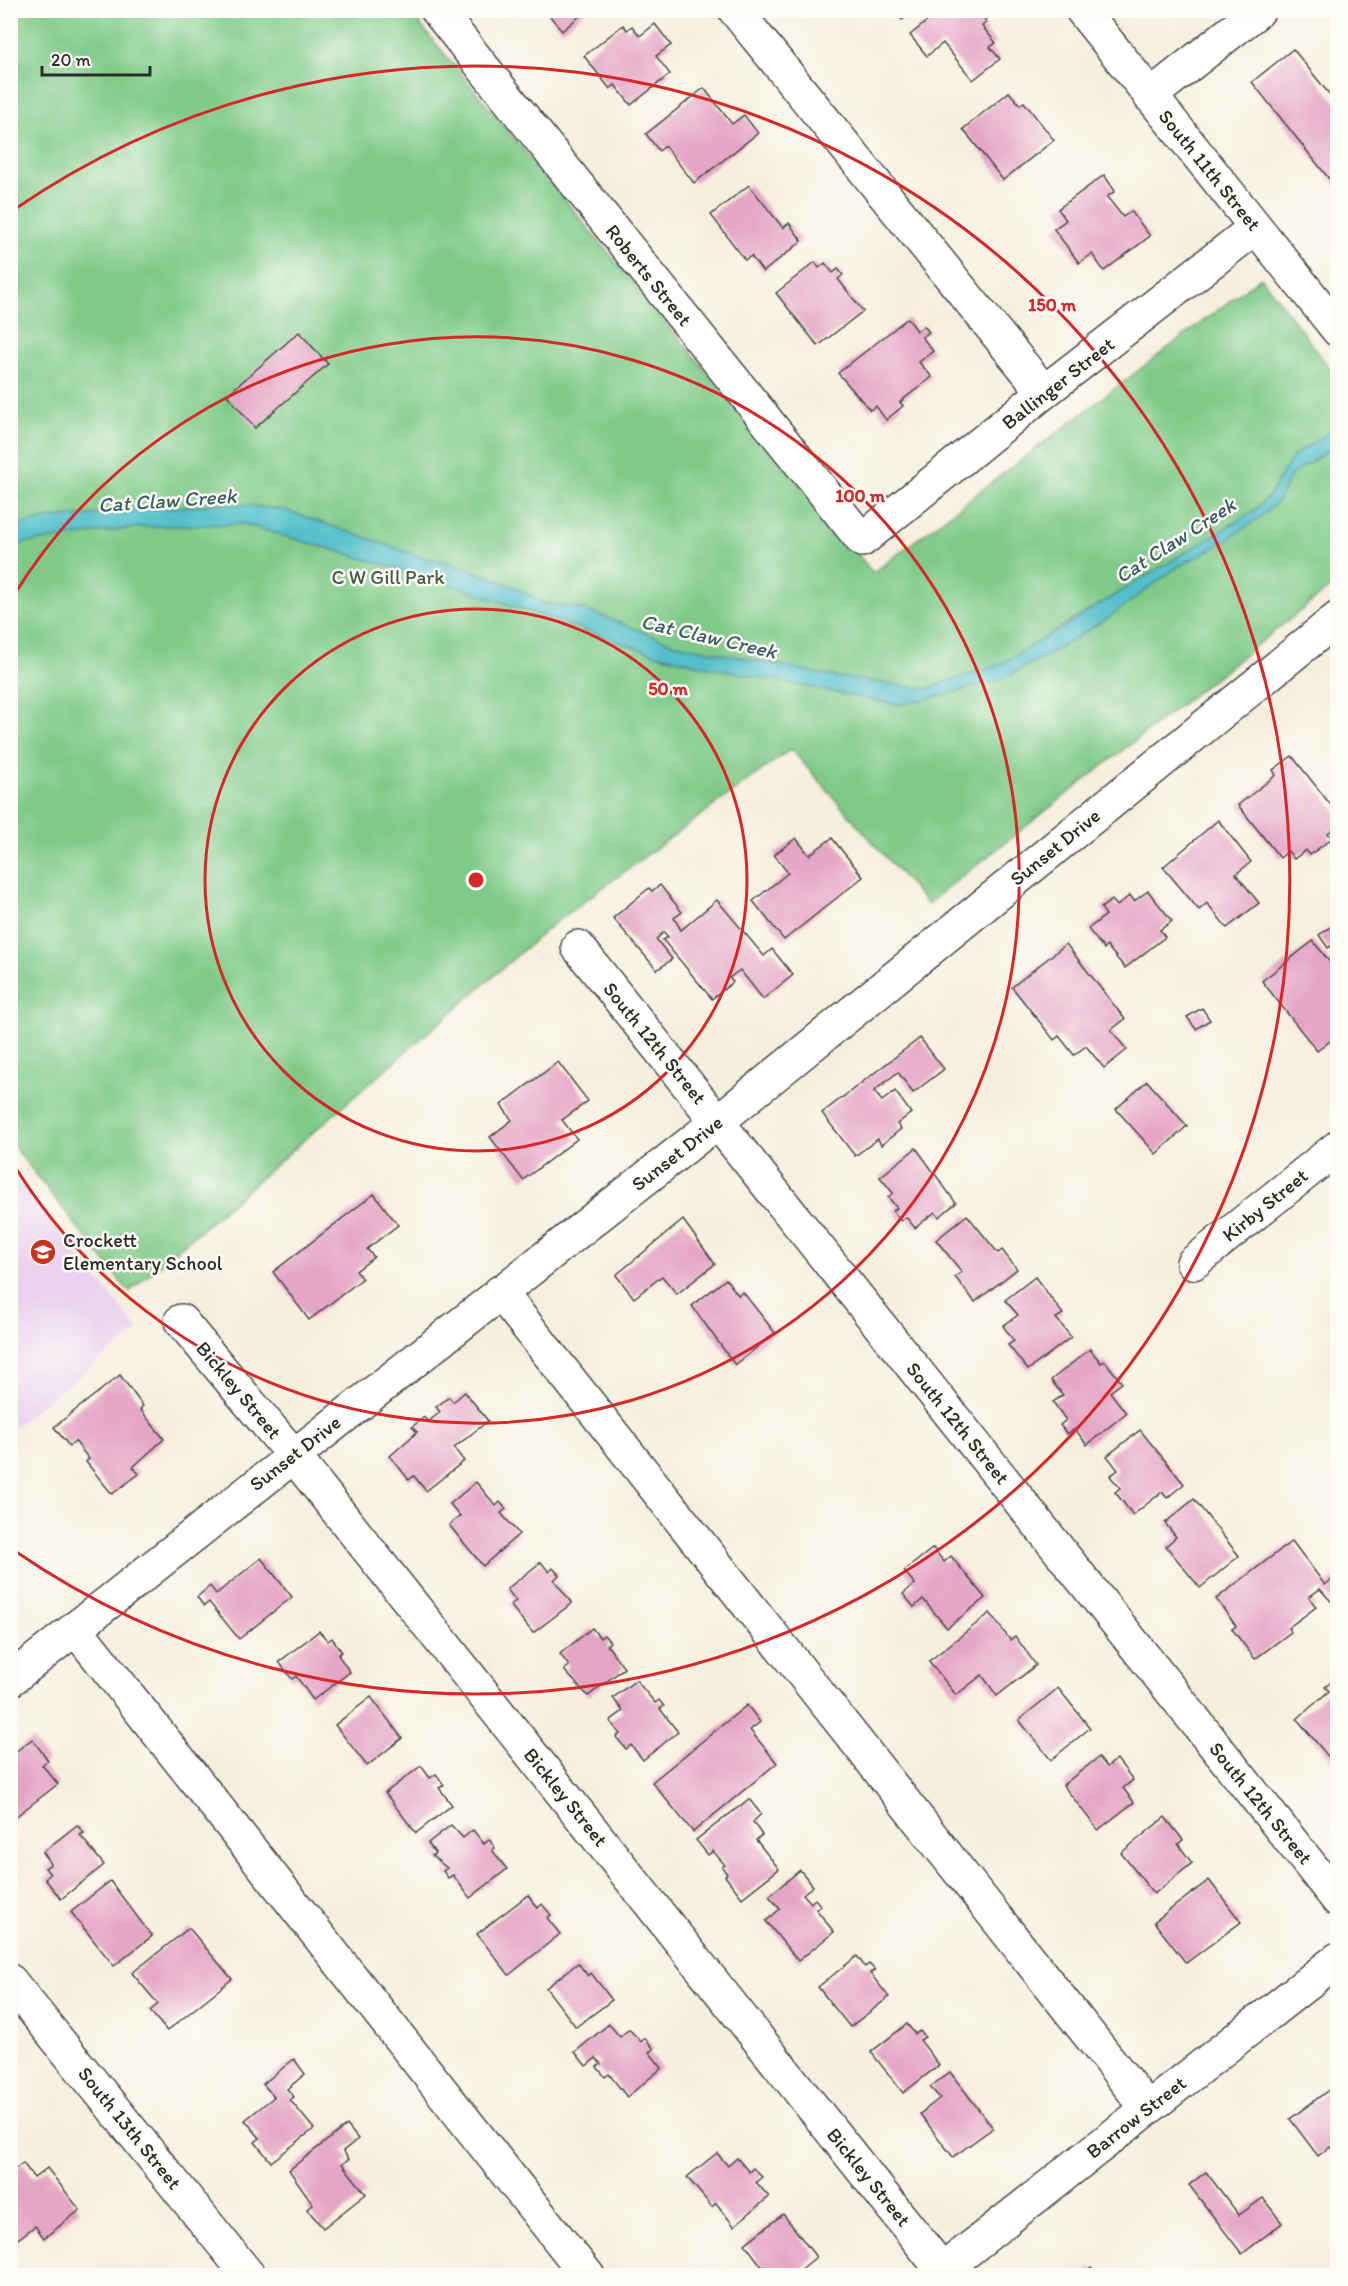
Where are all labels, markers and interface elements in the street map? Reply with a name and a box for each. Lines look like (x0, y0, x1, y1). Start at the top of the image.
scale bar (42, 39, 150, 77)
text: 20 m (51, 49, 91, 71)
street label: South 11th Street (1154, 104, 1266, 236)
street label: Roberts Street (601, 219, 697, 331)
text: 150 m (1028, 294, 1077, 316)
street label: Ballinger Street (997, 331, 1119, 434)
water label: Cat Claw Creek (97, 483, 238, 517)
text: 100 m (835, 485, 886, 507)
water label: Cat Claw Creek (1110, 491, 1241, 588)
park label: C W Gill Park (331, 565, 445, 589)
water label: Cat Claw Creek (639, 608, 781, 664)
text: 50 m (648, 678, 689, 700)
street label: Sunset Drive (1005, 803, 1105, 891)
centre of rings (466, 870, 486, 890)
street label: South 12th Street (598, 977, 712, 1109)
street label: Sunset Drive (627, 1110, 727, 1196)
street label: Kirby Street (1217, 1163, 1313, 1247)
place label: Crockett Elementary School (63, 1228, 223, 1275)
school or university icon: Crockett Elementary School (28, 1237, 58, 1267)
street label: Bickley Street (191, 1336, 287, 1444)
street label: South 12th Street (901, 1357, 1015, 1489)
street label: Sunset Drive (245, 1410, 345, 1496)
street label: South 12th Street (1204, 1737, 1318, 1869)
street label: Bickley Street (519, 1743, 613, 1851)
street label: South 13th Street (73, 2062, 187, 2194)
street label: Barrow Street (1081, 2071, 1191, 2163)
street label: Bickley Street (822, 2123, 916, 2231)

